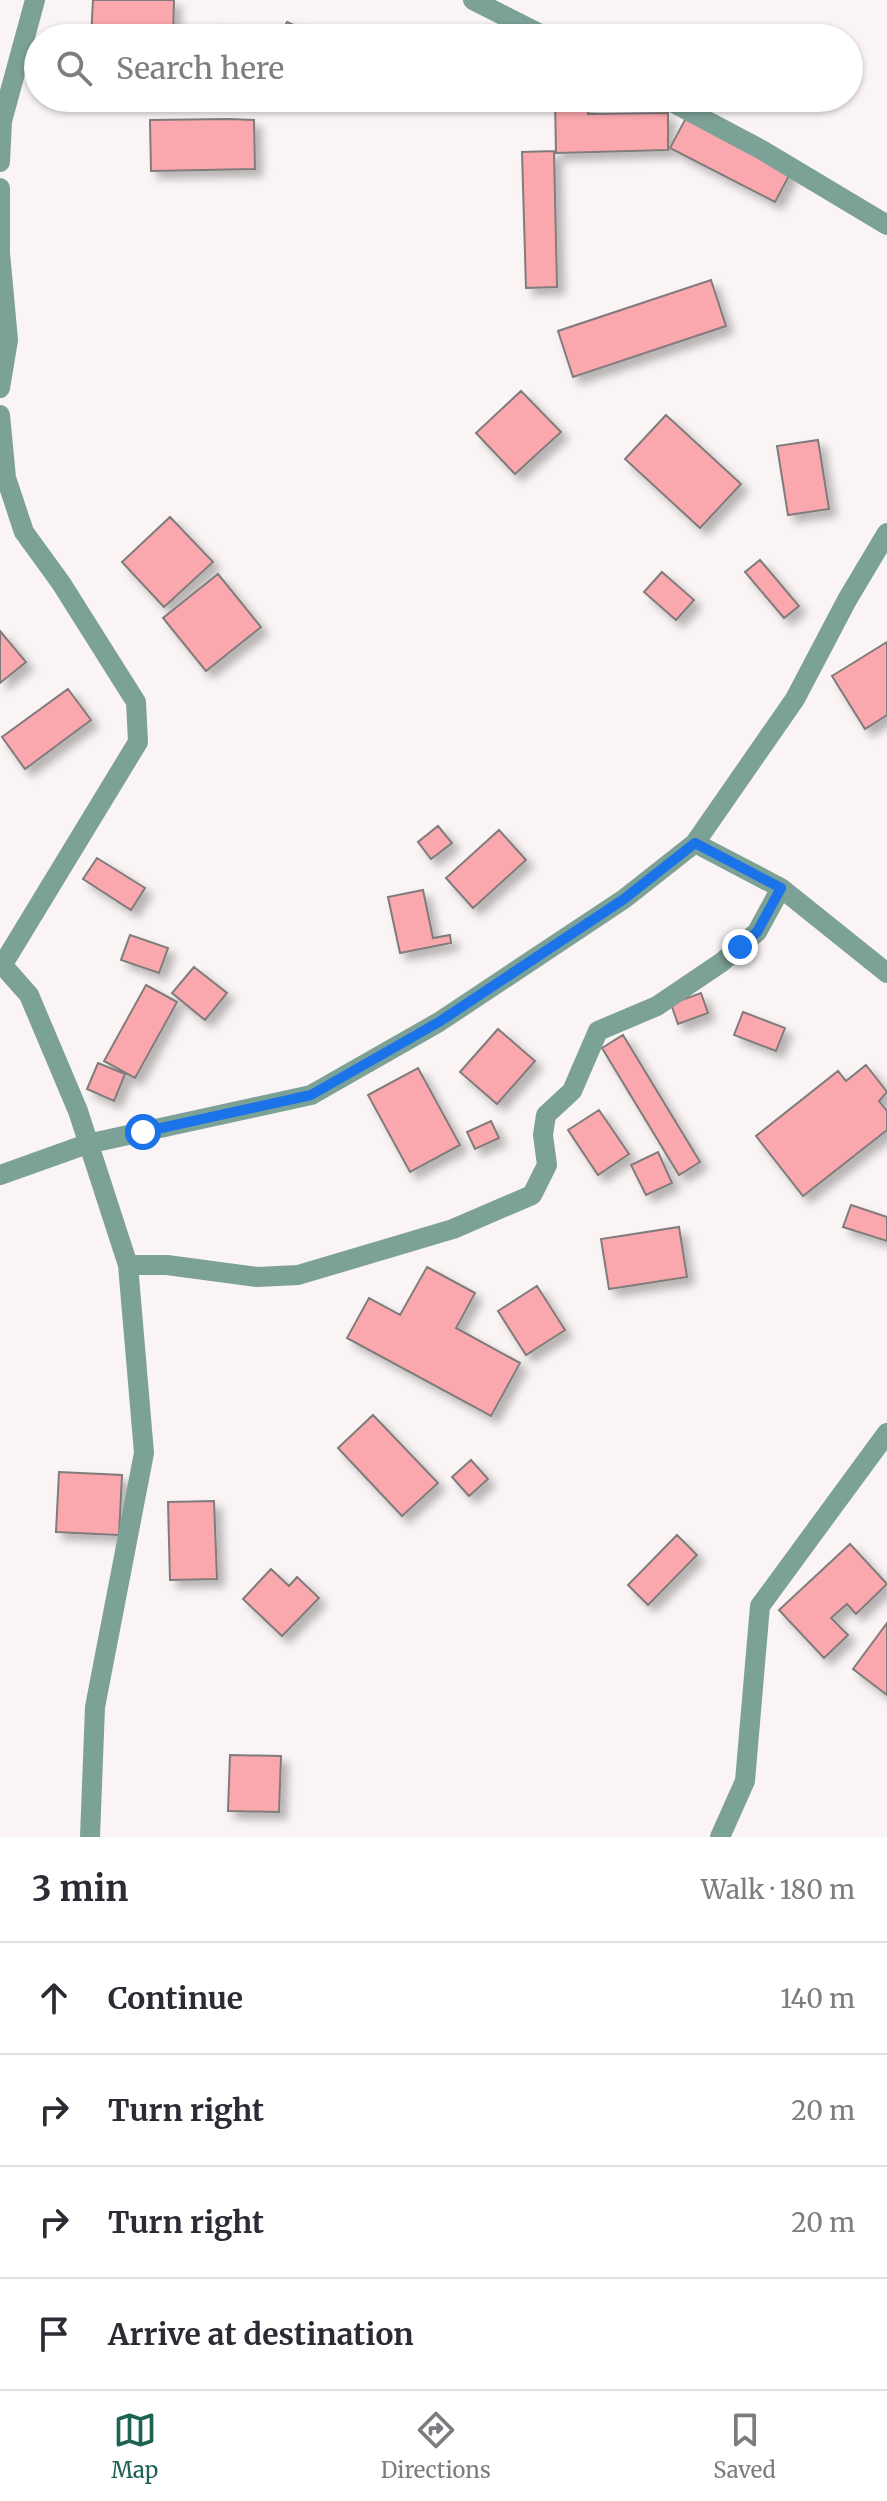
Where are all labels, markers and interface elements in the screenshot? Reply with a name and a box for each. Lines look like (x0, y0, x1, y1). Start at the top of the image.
search box (24, 24, 863, 112)
icon: search (52, 46, 96, 90)
text: Search here (116, 49, 284, 87)
route end (722, 929, 758, 965)
route start (125, 1114, 161, 1150)
text: 3 min (32, 1868, 128, 1910)
text: Walk · 180 m (701, 1873, 855, 1906)
icon: ahead (32, 1976, 76, 2020)
text: Continue (108, 1979, 243, 2017)
text: 140 m (780, 1982, 855, 2015)
icon: right (32, 2088, 76, 2132)
text: Turn right (108, 2091, 264, 2129)
text: 20 m (791, 2094, 855, 2127)
icon: right (32, 2200, 76, 2244)
text: Turn right (108, 2203, 264, 2241)
text: 20 m (791, 2206, 855, 2239)
icon: arrive (32, 2312, 76, 2356)
text: Arrive at destination (108, 2315, 414, 2353)
tab: Map (111, 2408, 158, 2484)
tab: Directions (381, 2408, 491, 2484)
tab: Saved (713, 2408, 776, 2484)

